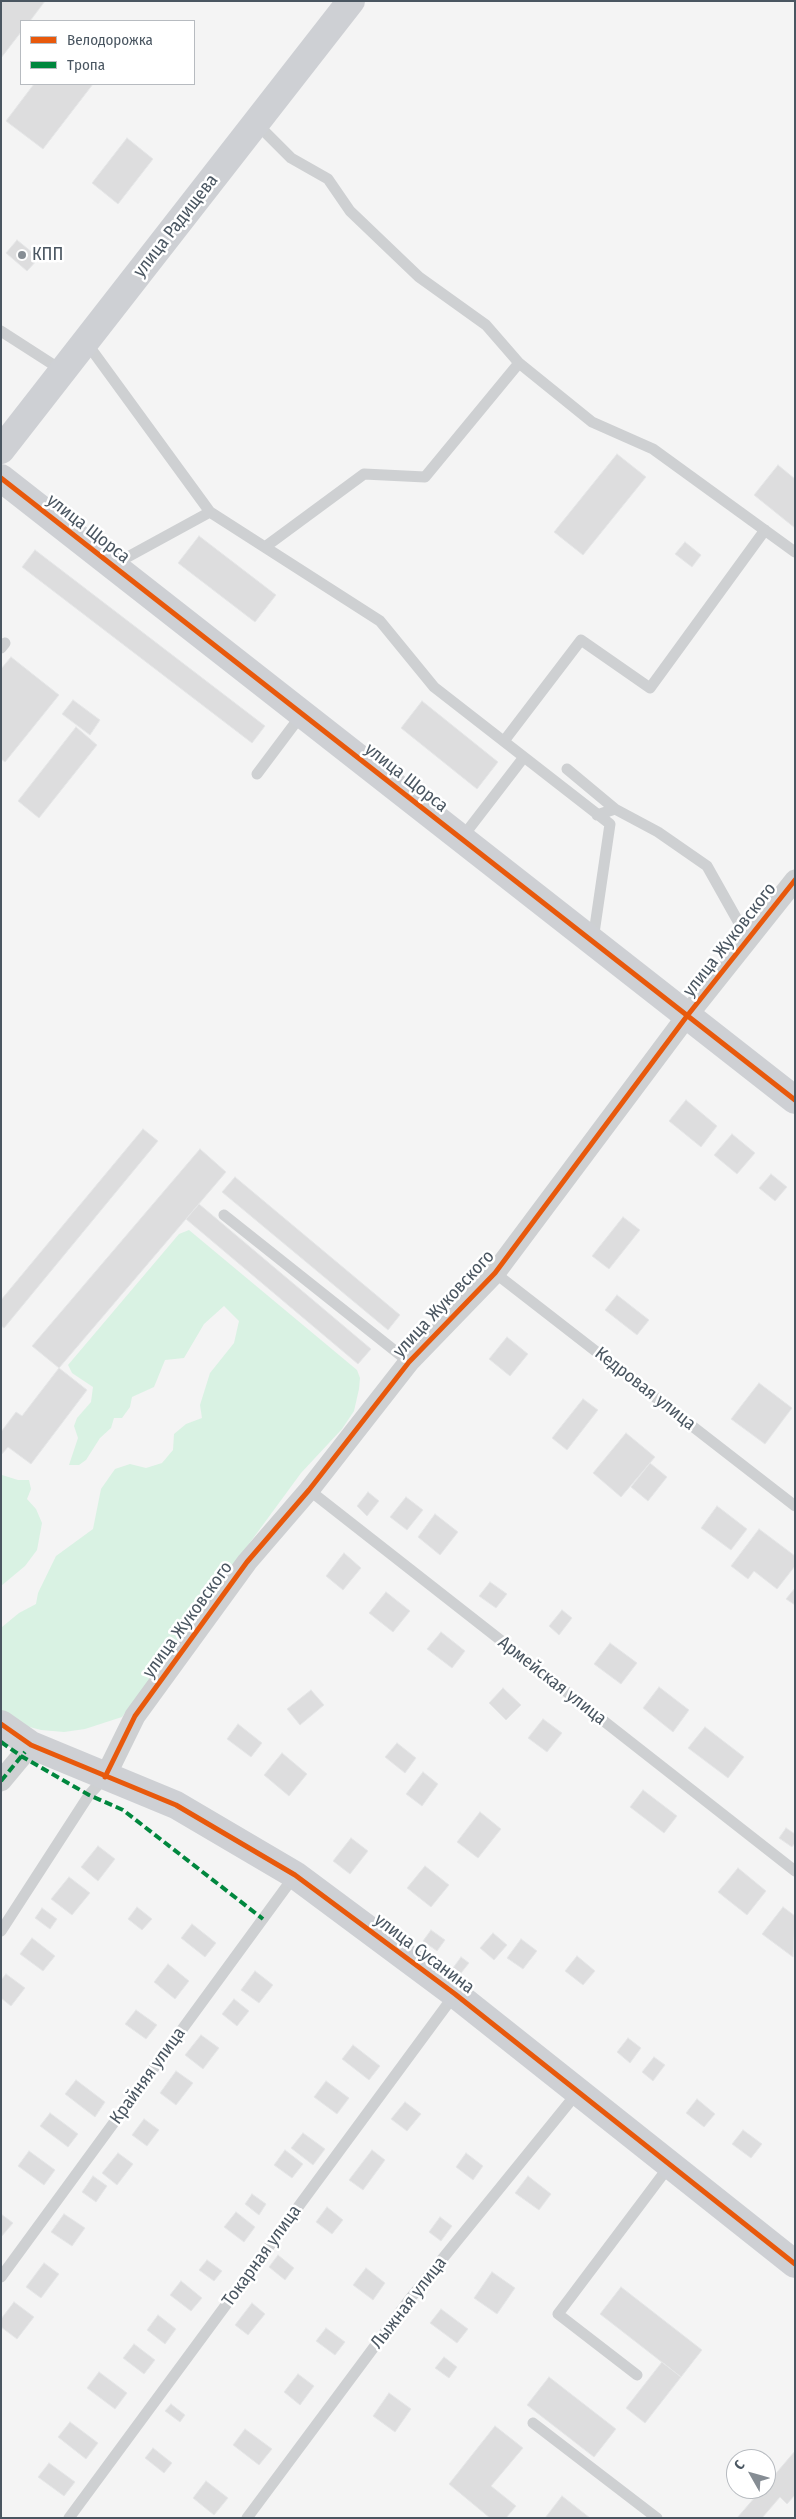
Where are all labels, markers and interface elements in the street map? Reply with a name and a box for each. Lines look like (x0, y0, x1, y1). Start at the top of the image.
legend (20, 20, 195, 85)
text: Велодорожка (67, 31, 153, 49)
text: Тропа (67, 56, 105, 74)
street label: улица Радищева (129, 170, 223, 282)
place label: КПП (32, 244, 63, 266)
marker: КПП (16, 249, 28, 261)
street label: улица Щорса (42, 490, 134, 568)
street label: улица Щорса (360, 739, 452, 817)
street label: улица Жуковского (679, 879, 781, 1001)
street label: улица Жуковского (389, 1246, 499, 1362)
street label: Кедровая улица (590, 1343, 700, 1435)
street label: улица Жуковского (138, 1558, 238, 1682)
street label: Армейская улица (494, 1632, 610, 1730)
street label: улица Сусанина (370, 1909, 478, 1999)
street label: Крайняя улица (106, 2023, 190, 2129)
street label: Токарная улица (218, 2201, 306, 2311)
street label: Лыжная улица (366, 2253, 452, 2353)
north arrow (726, 2449, 776, 2499)
text: С (731, 2457, 749, 2473)

